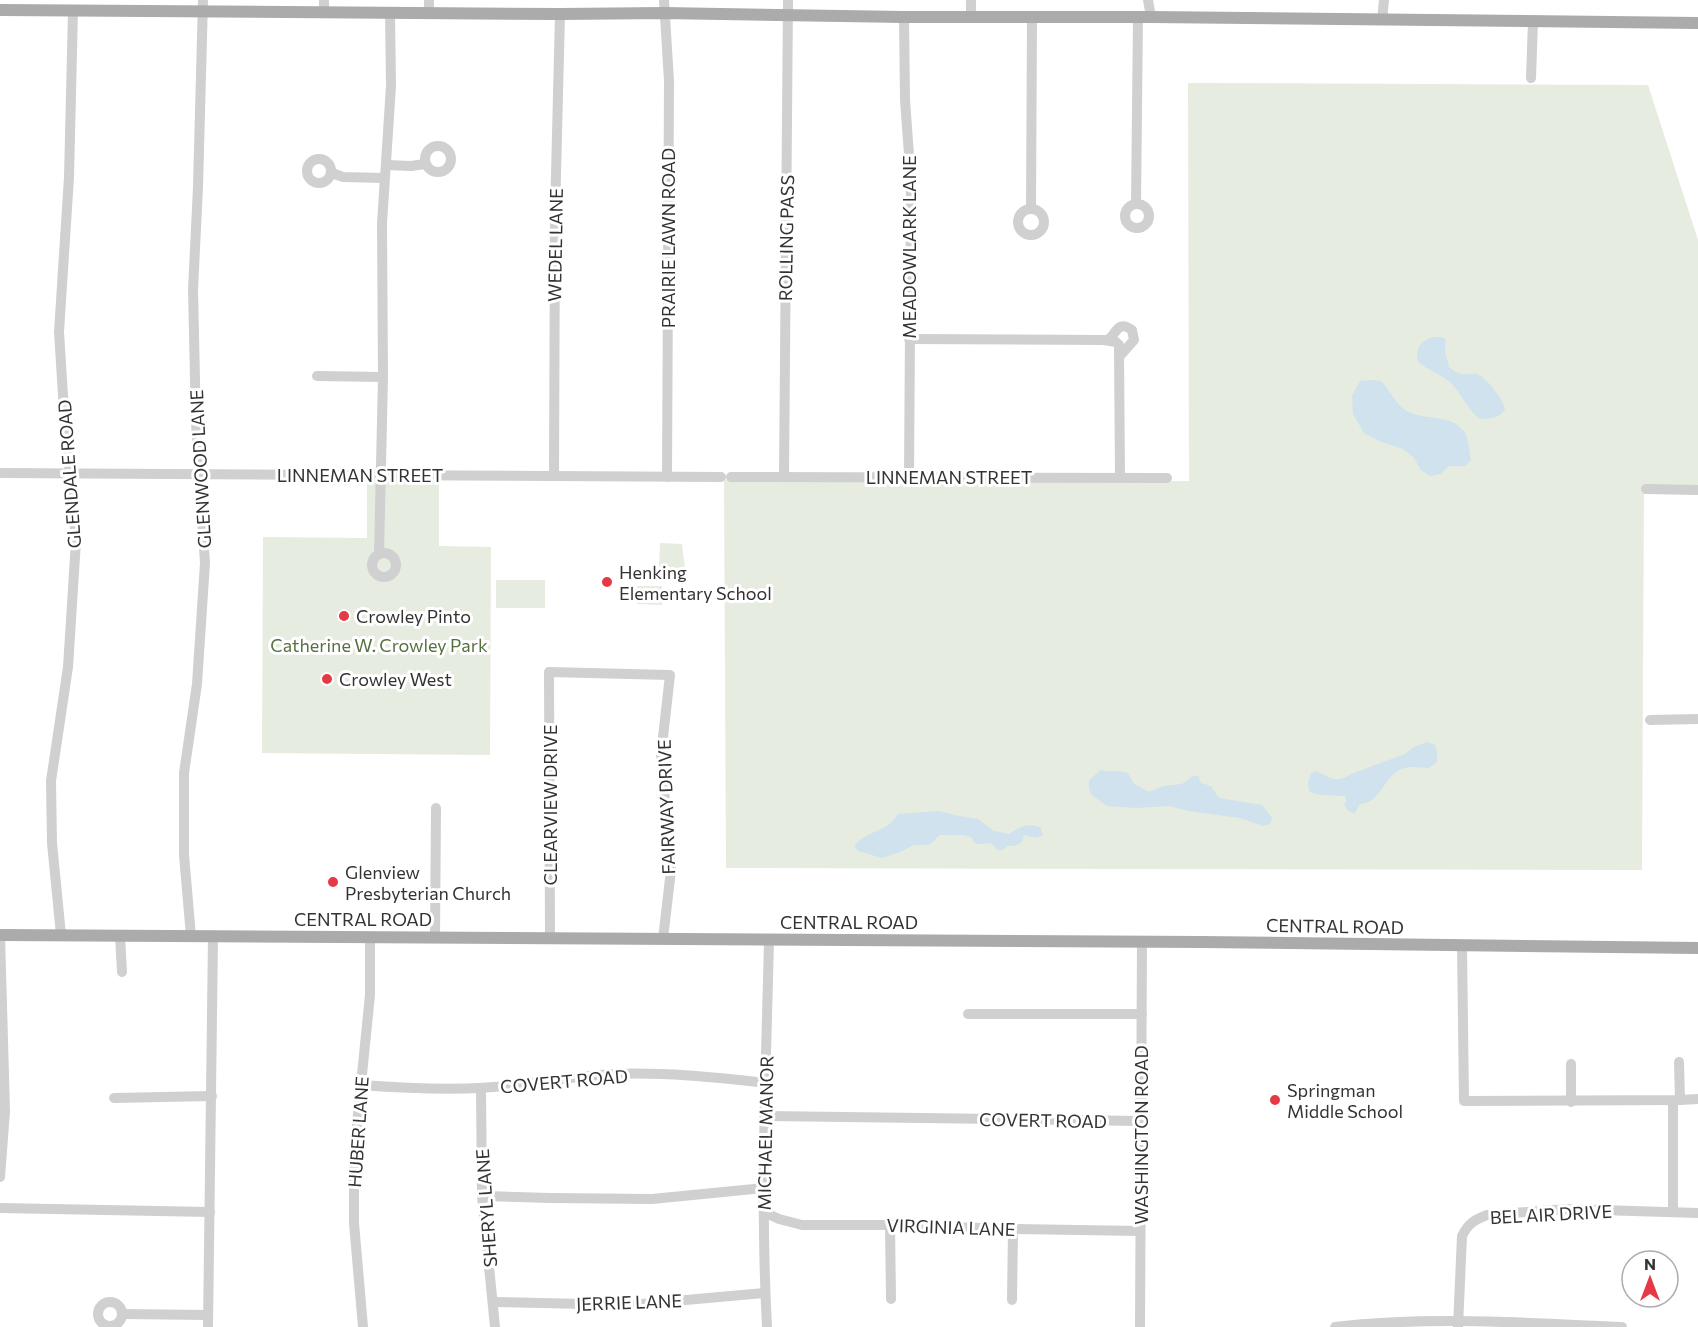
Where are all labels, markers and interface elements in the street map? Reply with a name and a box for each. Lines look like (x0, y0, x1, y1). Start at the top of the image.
street label: PRAIRIE LAWN ROAD (657, 148, 679, 328)
street label: MEADOWLARK LANE (898, 155, 920, 339)
street label: ROLLING PASS (774, 175, 798, 301)
street label: WEDEL LANE (543, 188, 567, 302)
street label: GLENWOOD LANE (185, 389, 215, 549)
street label: GLENDALE ROAD (53, 399, 85, 549)
street label: LINNEMAN STREET (277, 464, 443, 486)
street label: LINNEMAN STREET (866, 466, 1032, 488)
place label: Henking Elementary School (619, 561, 772, 604)
marker: Henking Elementary School (600, 575, 614, 589)
place label: Crowley Pinto (356, 605, 471, 627)
marker: Crowley Pinto (337, 609, 351, 623)
park label: Catherine W. Crowley Park (270, 634, 488, 656)
place label: Crowley West (339, 668, 452, 690)
marker: Crowley West (320, 672, 334, 686)
street label: CLEARVIEW DRIVE (539, 725, 561, 885)
street label: FAIRWAY DRIVE (653, 739, 679, 875)
place label: Glenview Presbyterian Church (345, 861, 511, 904)
marker: Glenview Presbyterian Church (326, 875, 340, 889)
street label: CENTRAL ROAD (294, 908, 432, 930)
street label: CENTRAL ROAD (780, 911, 918, 933)
street label: CENTRAL ROAD (1266, 914, 1404, 938)
street label: WASHINGTON ROAD (1130, 1045, 1152, 1225)
street label: MICHAEL MANOR (753, 1055, 777, 1211)
street label: COVERT ROAD (499, 1064, 629, 1098)
street label: HUBER LANE (343, 1076, 373, 1188)
place label: Springman Middle School (1287, 1079, 1403, 1122)
marker: Springman Middle School (1268, 1093, 1282, 1107)
street label: COVERT ROAD (979, 1108, 1107, 1132)
street label: SHERYL LANE (471, 1148, 501, 1268)
street label: BEL AIR DRIVE (1489, 1200, 1613, 1228)
street label: VIRGINIA LANE (886, 1214, 1016, 1240)
north arrow (1620, 1249, 1680, 1309)
text: N (1644, 1254, 1656, 1273)
street label: JERRIE LANE (576, 1289, 682, 1315)

